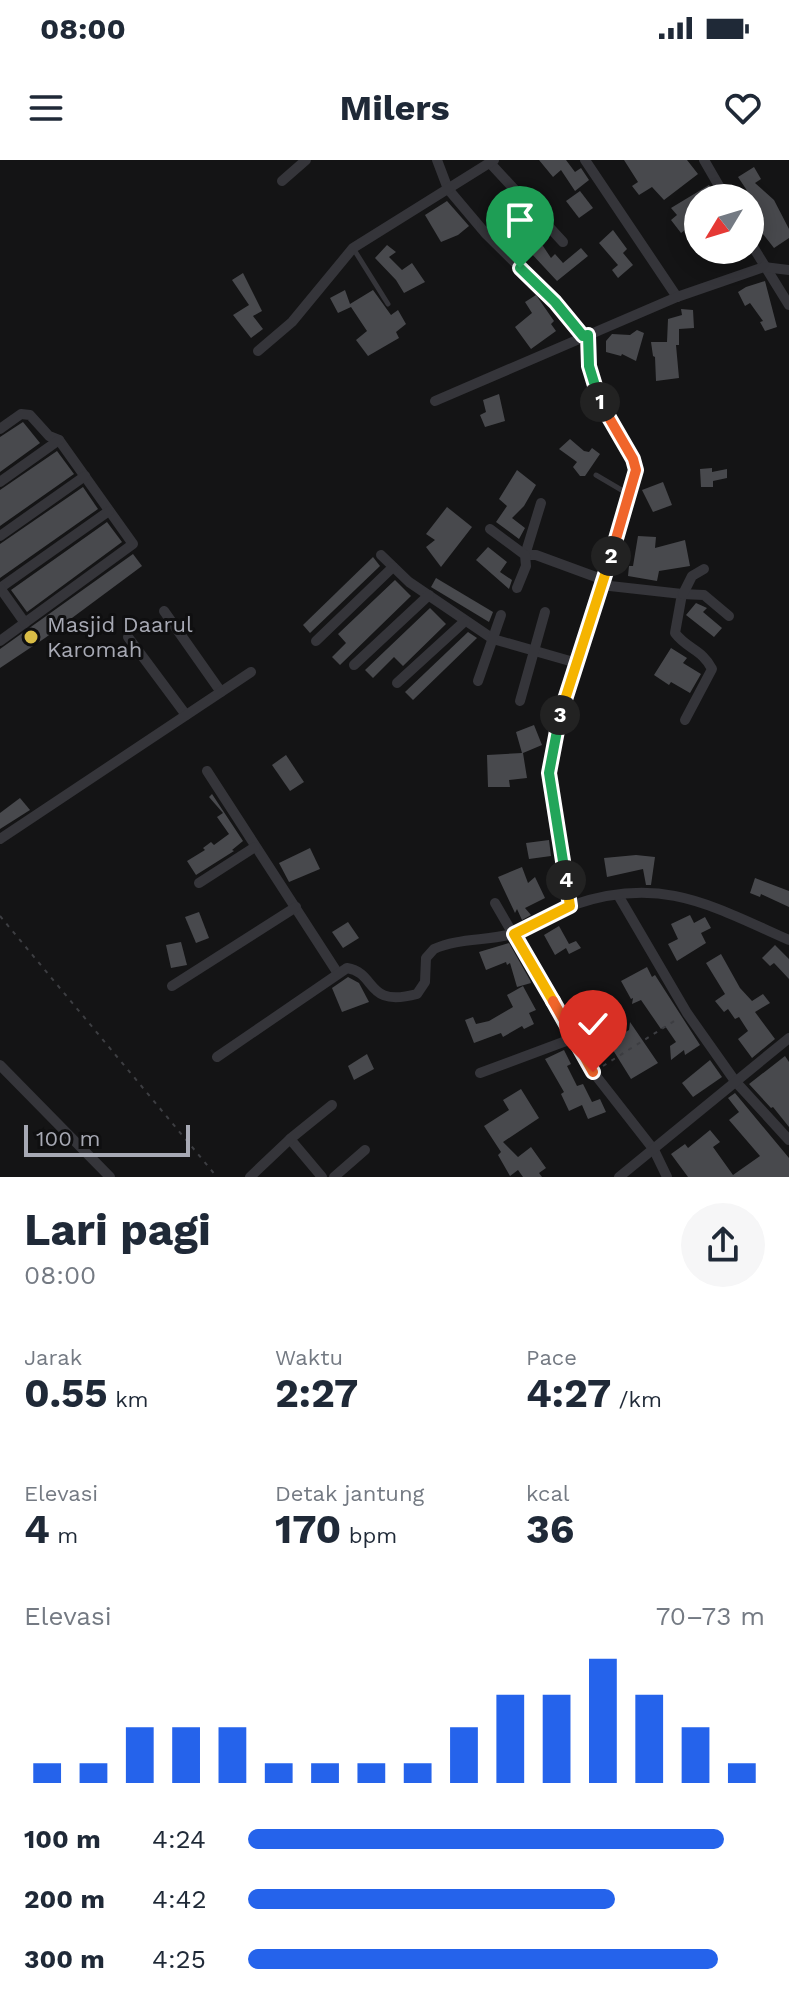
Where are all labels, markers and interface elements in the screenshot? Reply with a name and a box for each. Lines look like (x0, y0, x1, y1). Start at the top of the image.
text: 08:00 (40, 11, 126, 46)
icon: menu (24, 86, 68, 130)
icon: heart (721, 86, 765, 130)
text: Milers (339, 87, 450, 129)
north arrow (684, 184, 764, 264)
map controls (684, 184, 764, 264)
pin (486, 186, 554, 268)
icon: arrive (498, 198, 542, 242)
pin: 1 (580, 382, 620, 422)
text: 1 (595, 389, 605, 414)
pin: 2 (591, 536, 631, 576)
text: 2 (604, 543, 618, 568)
place label: Masjid Daarul Karomah (47, 612, 193, 662)
marker: Masjid Daarul Karomah (22, 628, 40, 646)
pin: 3 (540, 695, 580, 735)
text: 3 (553, 702, 567, 727)
pin: 4 (546, 860, 586, 900)
text: 4 (559, 867, 573, 892)
pin (559, 990, 627, 1072)
icon: check (571, 1002, 615, 1046)
scale bar (24, 1121, 190, 1157)
text: 100 m (36, 1126, 100, 1151)
button: share (681, 1203, 765, 1287)
text: Lari pagi (24, 1204, 211, 1256)
text: 08:00 (24, 1260, 96, 1290)
text: Jarak (24, 1345, 82, 1370)
text: Waktu (275, 1345, 343, 1370)
text: Pace (526, 1345, 577, 1370)
text: 0.55 (24, 1370, 108, 1417)
text: 2:27 (275, 1370, 358, 1417)
text: 4:27 (526, 1370, 611, 1417)
text: km (108, 1387, 149, 1412)
text: /km (611, 1387, 662, 1412)
text: Elevasi (24, 1481, 98, 1506)
text: Detak jantung (275, 1481, 424, 1506)
text: kcal (526, 1481, 570, 1506)
text: 4 (24, 1506, 50, 1553)
text: 170 (275, 1506, 341, 1553)
text: 36 (526, 1506, 574, 1553)
text: m (50, 1523, 78, 1548)
text: bpm (341, 1523, 397, 1548)
text: Elevasi (24, 1601, 112, 1631)
text: 70–73 m (656, 1601, 765, 1631)
text: 100 m (24, 1824, 101, 1854)
text: 4:24 (152, 1824, 206, 1854)
text: 200 m (24, 1884, 105, 1914)
text: 4:42 (152, 1884, 207, 1914)
text: 300 m (24, 1944, 105, 1974)
text: 4:25 (152, 1944, 206, 1974)

